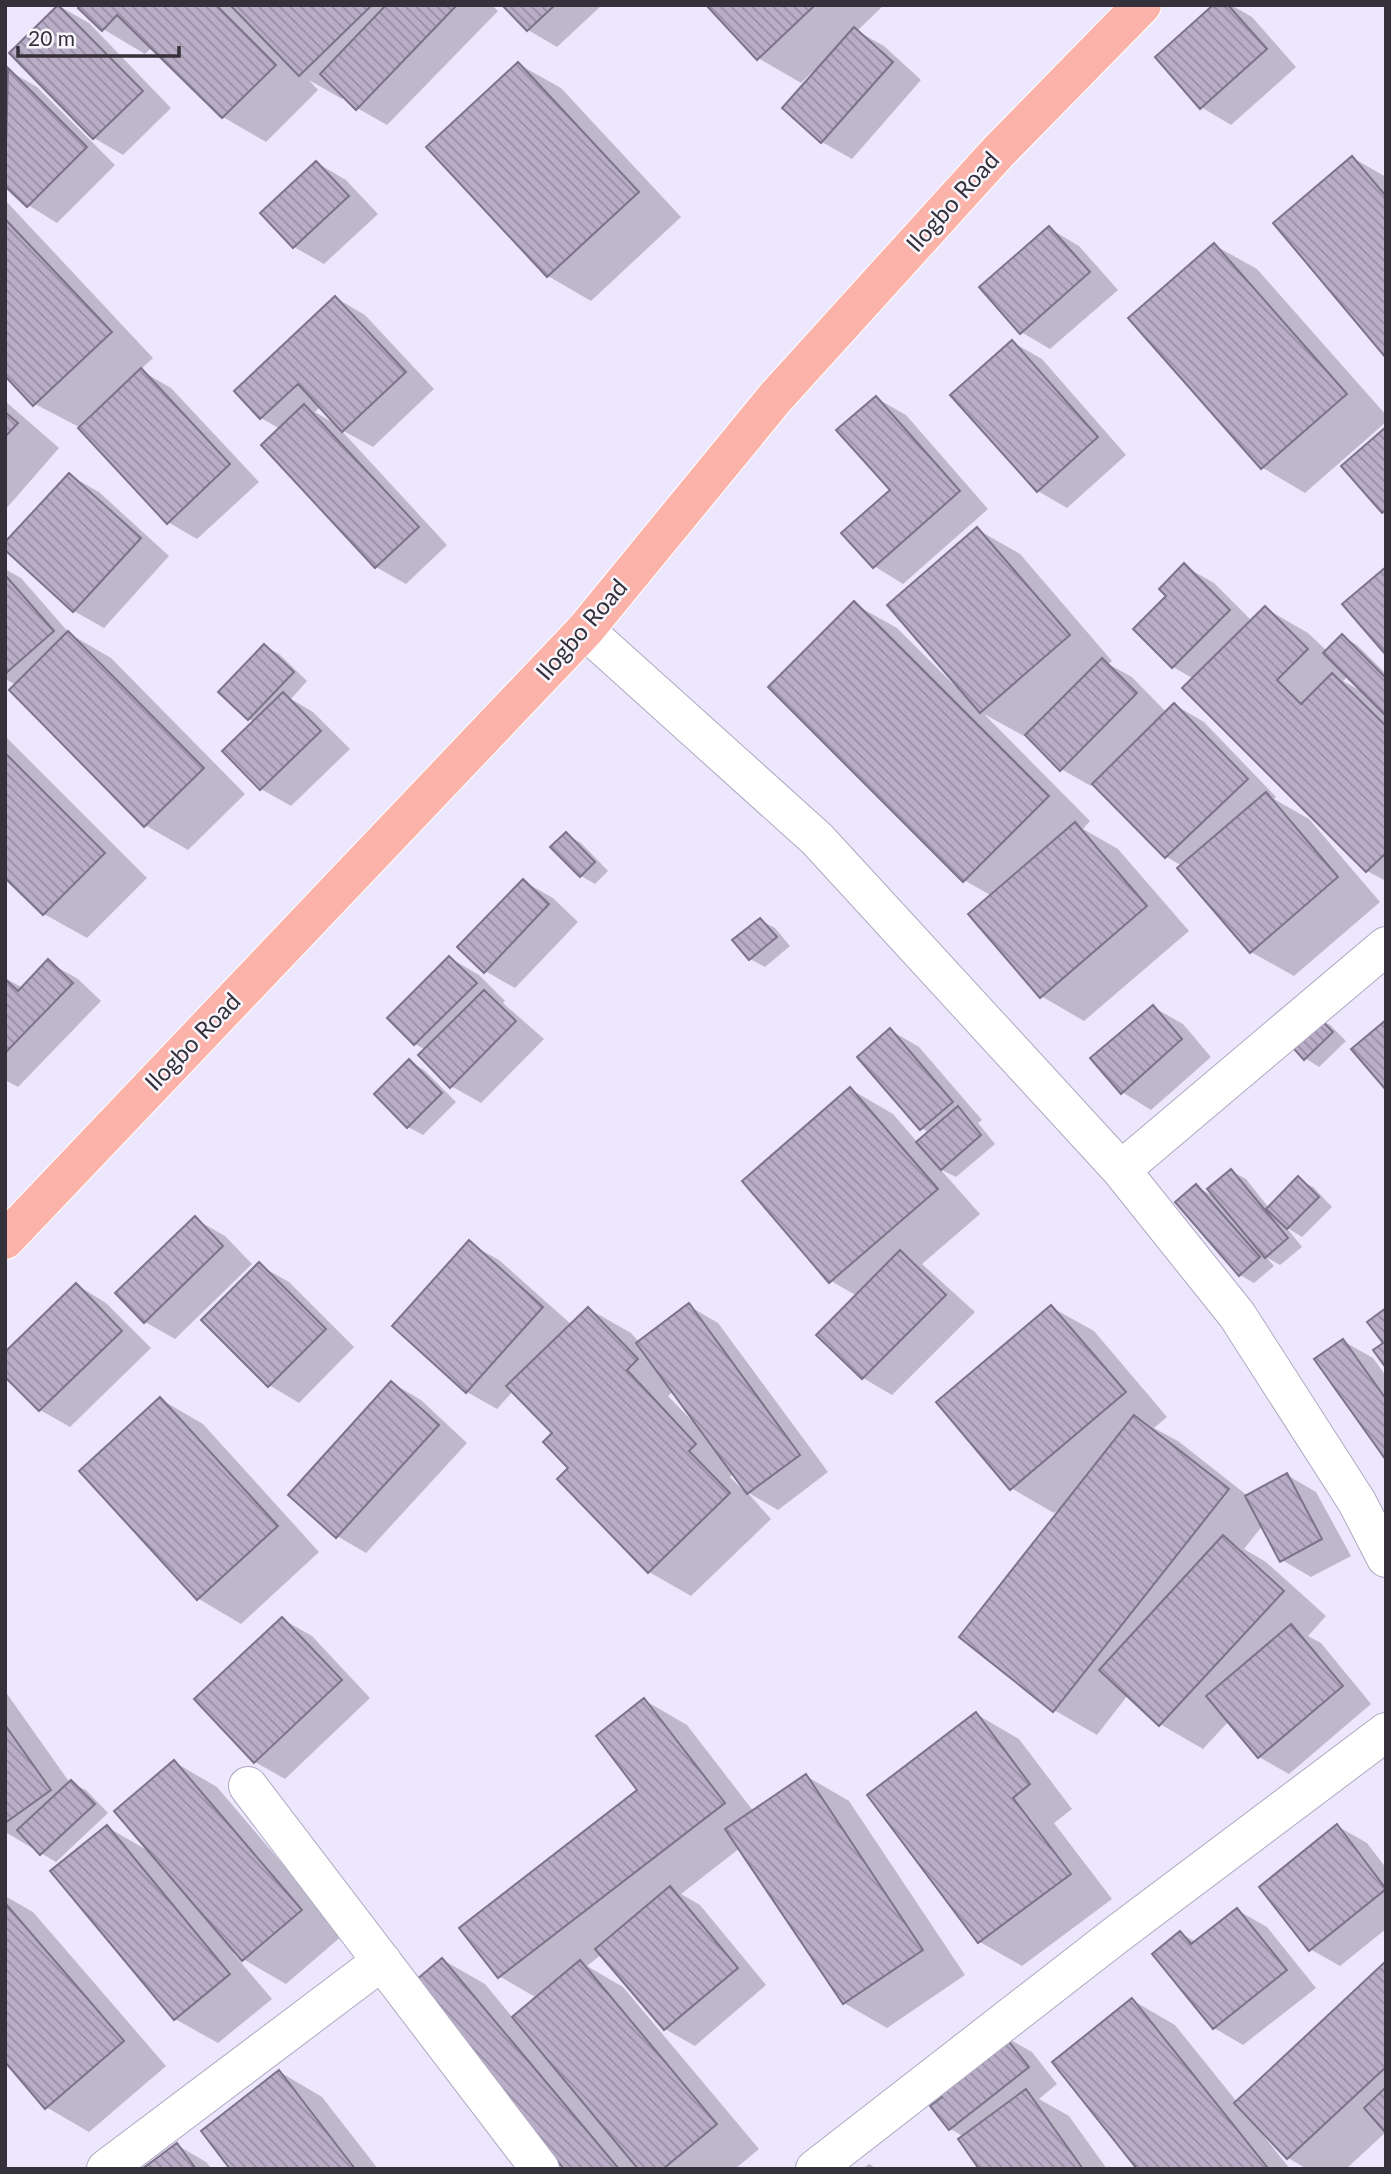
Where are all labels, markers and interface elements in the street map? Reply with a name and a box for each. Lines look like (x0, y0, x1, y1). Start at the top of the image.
scale bar (18, 14, 178, 58)
text: 20 m (28, 25, 75, 50)
street label: Ilogbo Road (899, 145, 1004, 257)
street label: Ilogbo Road (529, 572, 633, 686)
street label: Ilogbo Road (138, 986, 246, 1096)

